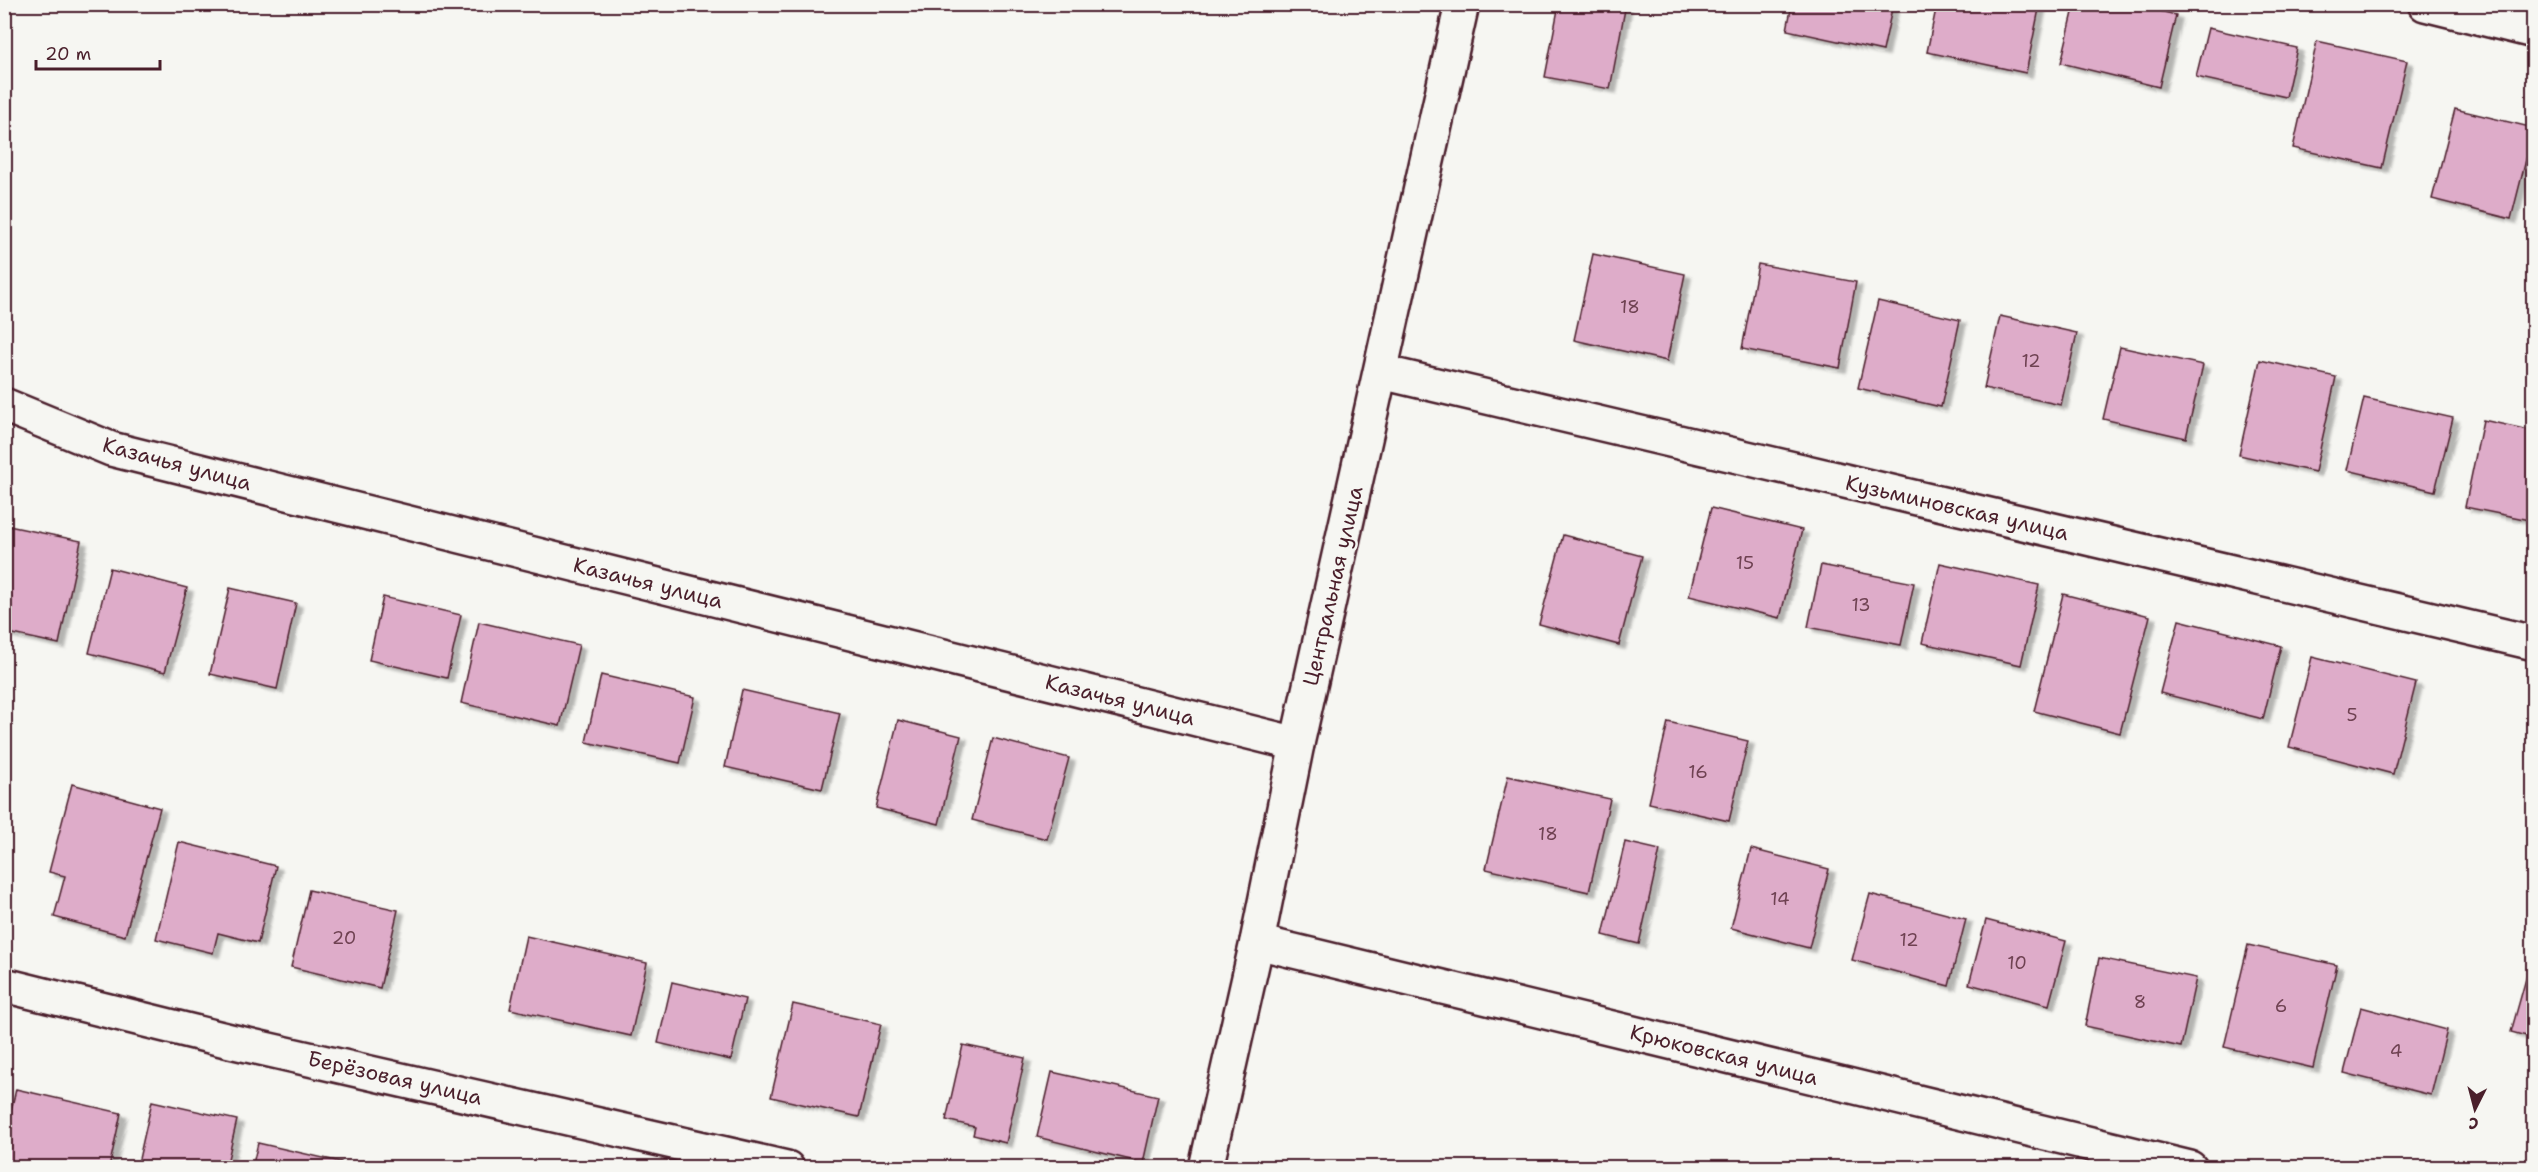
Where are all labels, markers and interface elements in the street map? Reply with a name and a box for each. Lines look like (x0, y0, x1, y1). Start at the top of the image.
scale bar (36, 33, 160, 71)
text: 20 m (45, 42, 91, 66)
house number: 18 (1620, 295, 1640, 319)
house number: 12 (2021, 349, 2041, 373)
street label: Казачья улица (99, 431, 255, 497)
street label: Кузьминовская улица (1843, 469, 2071, 547)
street label: Центральная улица (1296, 483, 1370, 689)
street label: Казачья улица (570, 551, 726, 615)
house number: 15 (1736, 551, 1754, 575)
house number: 13 (1851, 593, 1871, 617)
street label: Казачья улица (1042, 668, 1198, 732)
house number: 5 (2346, 703, 2358, 727)
house number: 16 (1688, 760, 1708, 784)
house number: 18 (1538, 822, 1558, 846)
house number: 14 (1770, 887, 1790, 911)
house number: 20 (332, 926, 356, 950)
house number: 12 (1899, 928, 1919, 952)
house number: 10 (2007, 951, 2027, 975)
house number: 8 (2134, 990, 2146, 1014)
house number: 6 (2275, 994, 2287, 1018)
street label: Крюковская улица (1627, 1018, 1821, 1092)
house number: 4 (2390, 1039, 2402, 1063)
street label: Берёзовая улица (305, 1044, 485, 1112)
north arrow (2445, 1079, 2505, 1139)
text: С (2467, 1112, 2479, 1134)

